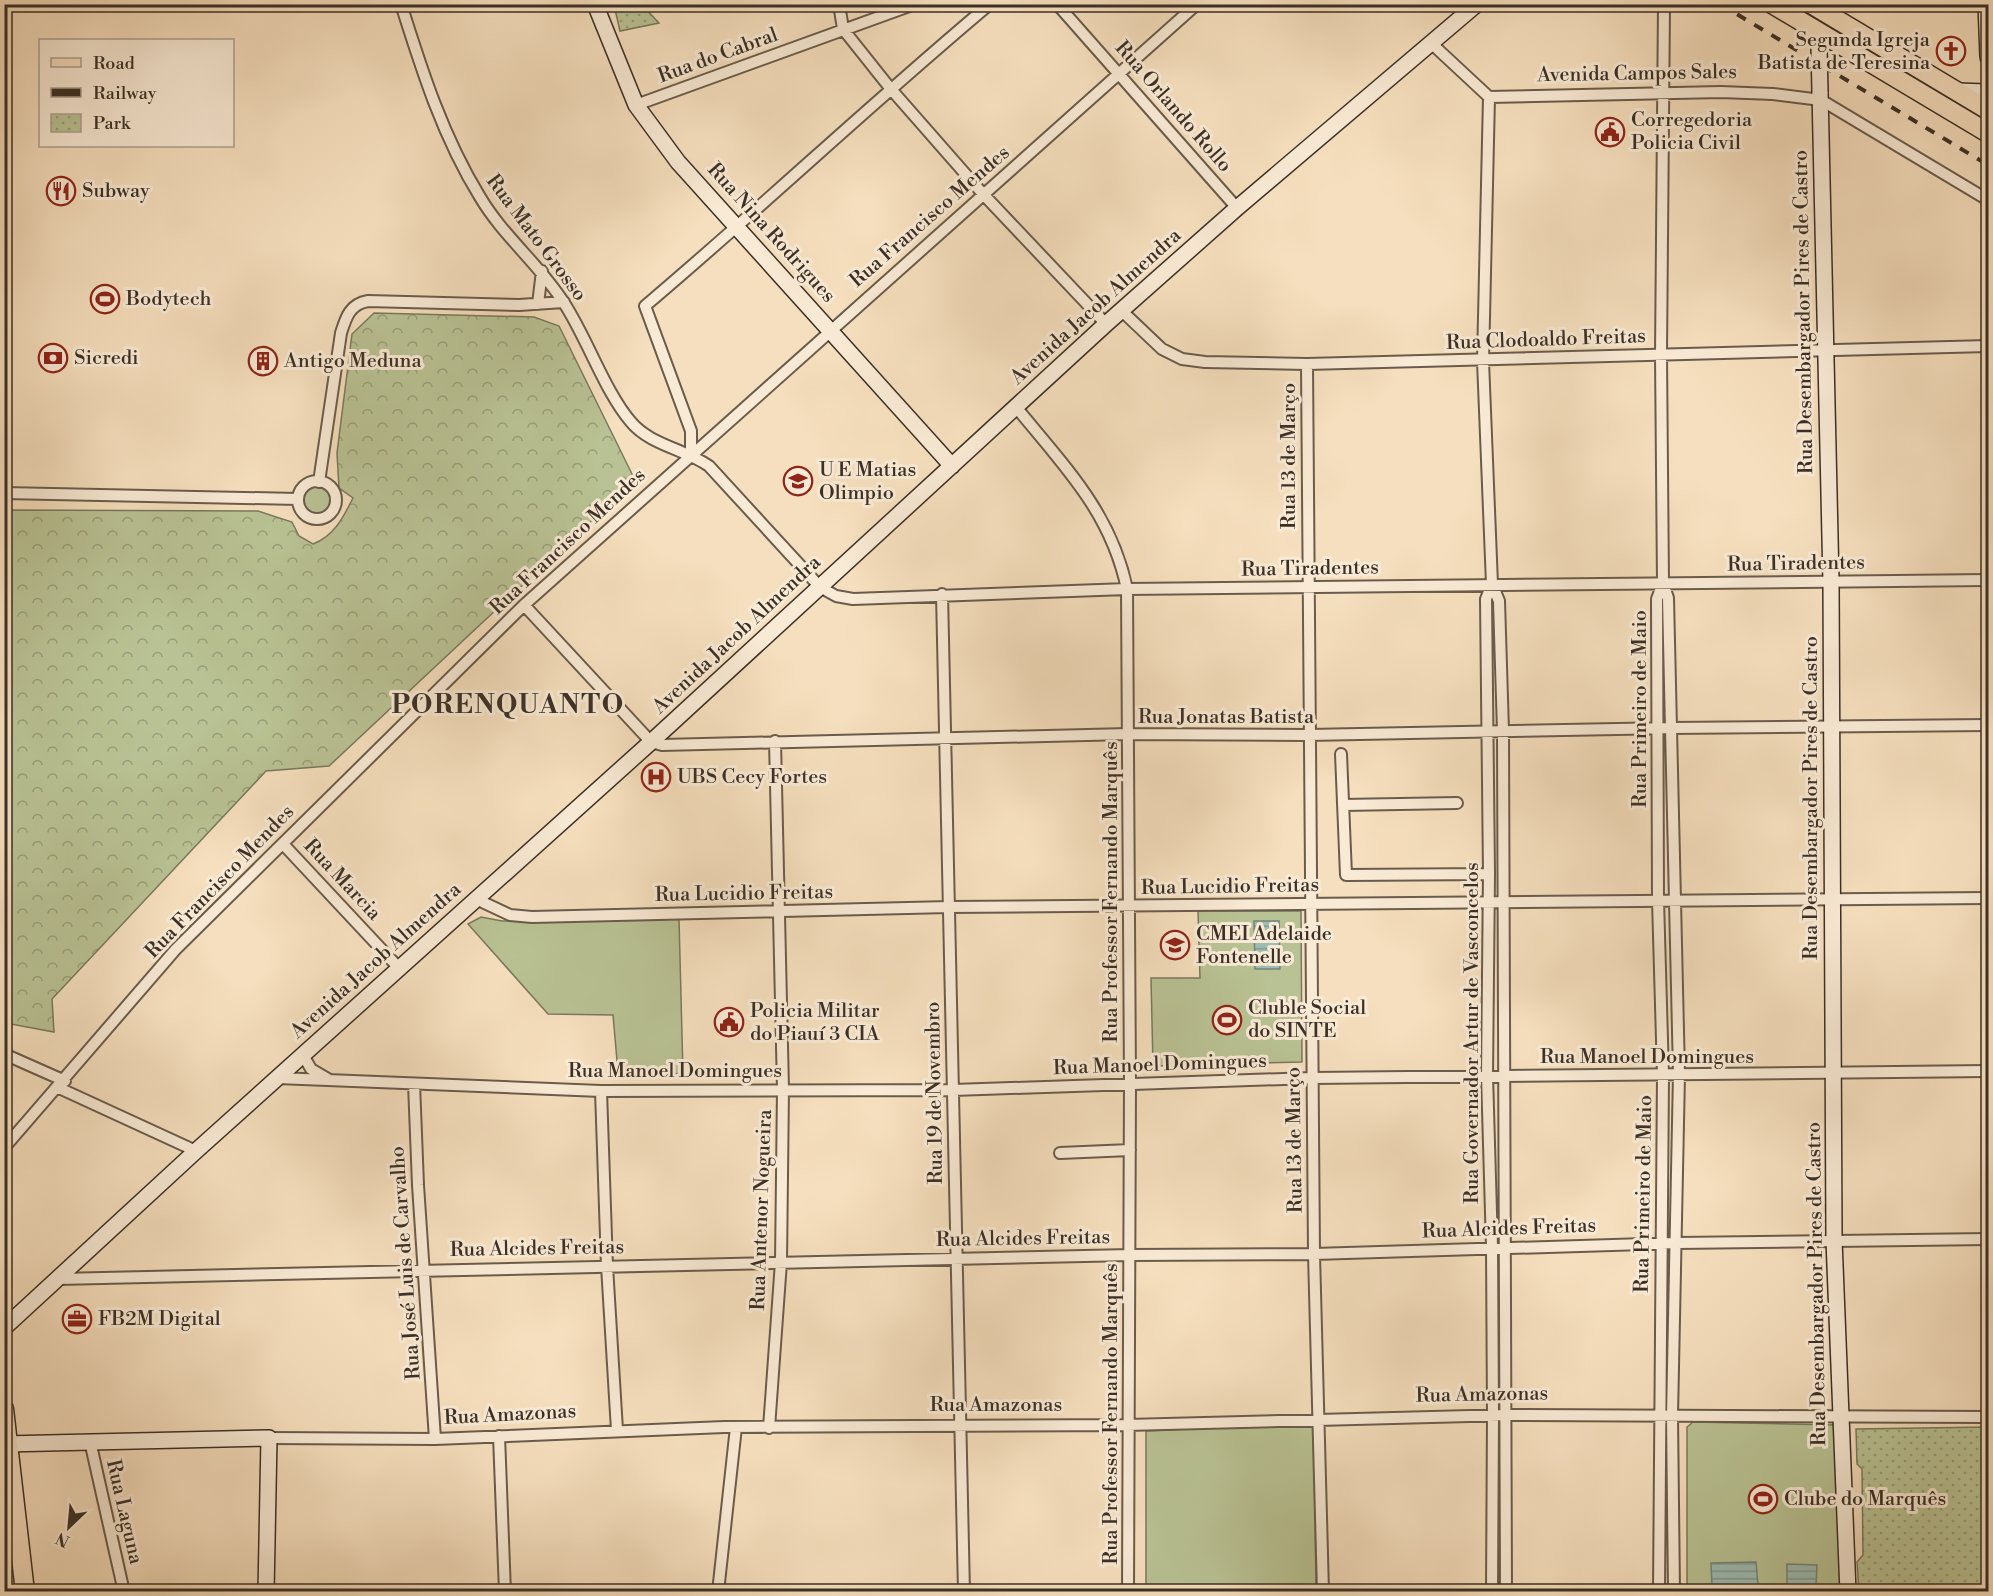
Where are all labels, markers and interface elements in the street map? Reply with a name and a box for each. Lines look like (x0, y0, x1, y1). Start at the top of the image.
street label: Rua do Cabral (655, 23, 782, 89)
place label: Segunda Igreja Batista de Teresina (1757, 28, 1931, 76)
church icon: Segunda Igreja Batista de Teresina (1935, 35, 1967, 67)
street label: Rua Orlando Rollo (1109, 36, 1237, 178)
legend (39, 39, 234, 147)
text: Road (93, 52, 136, 75)
street label: Avenida Campos Sales (1536, 60, 1737, 88)
text: Railway (93, 82, 157, 105)
place label: Corregedoria Policia Civil (1631, 108, 1753, 156)
text: Park (93, 112, 132, 135)
public building icon: Corregedoria Policia Civil (1594, 116, 1626, 148)
street label: Rua Francisco Mendes (845, 141, 1015, 293)
street label: Rua Desembargador Pires de Castro (1789, 150, 1819, 474)
street label: Rua Nina Rodrigues (702, 158, 840, 308)
street label: Rua Mato Grosso (480, 170, 592, 306)
restaurant icon: Subway (45, 175, 77, 207)
place label: Subway (82, 179, 150, 204)
street label: Avenida Jacob Almendra (1005, 223, 1187, 391)
sports icon: Bodytech (89, 283, 121, 315)
place label: Bodytech (125, 287, 212, 312)
street label: Rua Clodoaldo Freitas (1446, 324, 1646, 356)
bank icon: Sicredi (37, 342, 69, 374)
building icon: Antigo Meduna (247, 345, 279, 377)
place label: Sicredi (74, 346, 139, 371)
place label: Antigo Meduna (283, 349, 422, 374)
street label: Rua 13 de Março (1277, 383, 1302, 529)
place label: U E Matias Olimpio (819, 458, 916, 506)
street label: Rua Francisco Mendes (485, 463, 651, 621)
school or university icon: U E Matias Olimpio (782, 465, 814, 497)
street label: Avenida Jacob Almendra (647, 550, 827, 720)
street label: Rua Tiradentes (1727, 550, 1865, 578)
street label: Rua Tiradentes (1241, 555, 1379, 583)
street label: Rua Primeiro de Maio (1628, 610, 1653, 808)
street label: Rua Desembargador Pires de Castro (1799, 636, 1824, 960)
district label: PORENQUANTO (391, 689, 625, 721)
street label: Rua Jonatas Batista (1138, 705, 1315, 730)
street label: Rua Professor Fernando Marquês (1099, 741, 1124, 1043)
hospital icon: UBS Cecy Fortes (640, 761, 672, 793)
place label: UBS Cecy Fortes (677, 765, 827, 790)
street label: Rua Francisco Mendes (140, 800, 300, 964)
street label: Rua Marcia (298, 834, 387, 927)
street label: Rua Governador Artur de Vasconcelos (1460, 862, 1485, 1204)
street label: Rua Lucidio Freitas (1141, 873, 1319, 901)
street label: Avenida Jacob Almendra (285, 877, 467, 1045)
street label: Rua Lucidio Freitas (655, 880, 833, 908)
place label: CMEI Adelaide Fontenelle (1196, 922, 1332, 970)
school or university icon: CMEI Adelaide Fontenelle (1159, 929, 1191, 961)
place label: Cluble Social do SINTE (1248, 996, 1366, 1044)
place label: Policia Militar do Piauí 3 CIA (750, 999, 881, 1047)
street label: Rua 19 de Novembro (921, 1001, 949, 1185)
sports icon: Cluble Social do SINTE (1211, 1004, 1243, 1036)
public building icon: Policia Militar do Piauí 3 CIA (713, 1006, 745, 1038)
street label: Rua Manoel Domingues (1540, 1045, 1754, 1070)
street label: Rua Manoel Domingues (1053, 1049, 1267, 1081)
street label: Rua Manoel Domingues (568, 1059, 782, 1084)
street label: Rua 13 de Março (1281, 1067, 1309, 1213)
street label: Rua Primeiro de Maio (1630, 1095, 1658, 1293)
street label: Rua Antenor Nogueira (746, 1108, 778, 1311)
street label: Rua Desembargador Pires de Castro (1802, 1122, 1832, 1446)
street label: Rua José Luis de Carvalho (385, 1145, 427, 1381)
street label: Rua Alcides Freitas (1421, 1213, 1597, 1245)
street label: Rua Alcides Freitas (936, 1225, 1110, 1253)
street label: Rua Alcides Freitas (450, 1235, 624, 1263)
street label: Rua Professor Fernando Marquês (1099, 1263, 1124, 1565)
office icon: FB2M Digital (61, 1303, 93, 1335)
place label: FB2M Digital (98, 1307, 221, 1332)
street label: Rua Amazonas (1416, 1381, 1548, 1409)
street label: Rua Amazonas (930, 1393, 1062, 1418)
street label: Rua Amazonas (443, 1399, 577, 1431)
street label: Rua Laguna (100, 1457, 148, 1568)
sports icon: Clube do Marquês (1747, 1483, 1779, 1515)
place label: Clube do Marquês (1784, 1487, 1946, 1512)
north arrow (39, 1497, 99, 1557)
text: N (52, 1528, 73, 1551)

